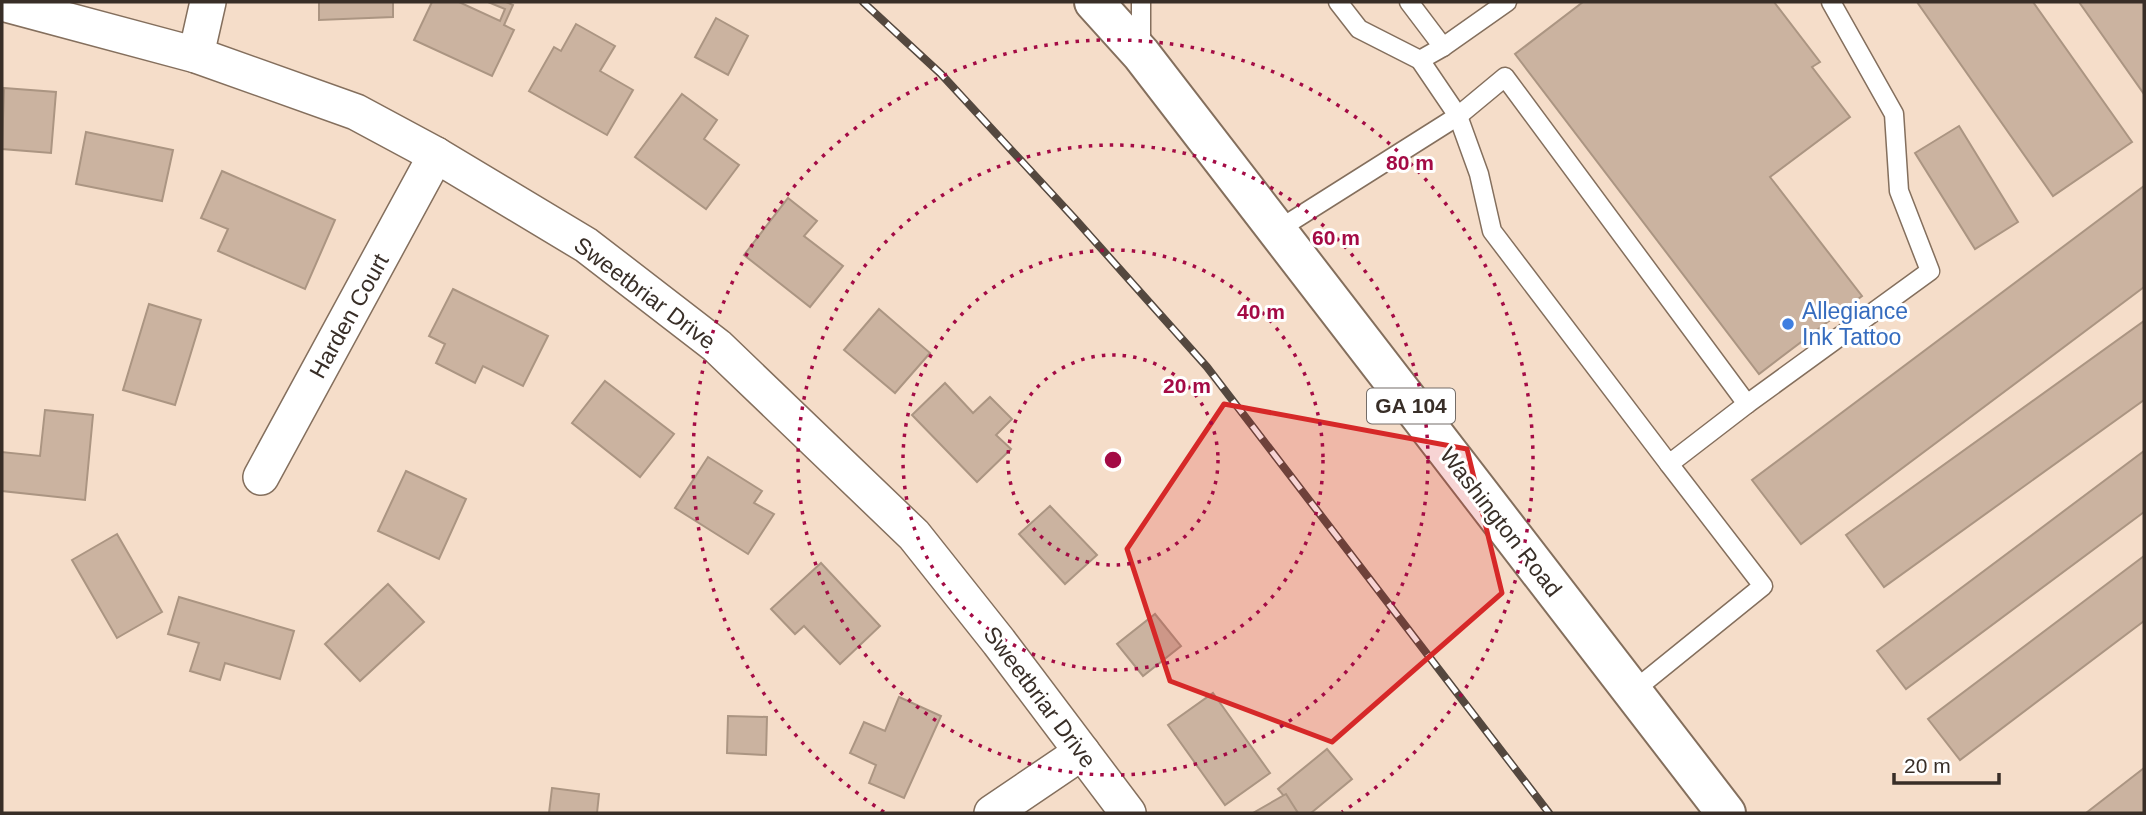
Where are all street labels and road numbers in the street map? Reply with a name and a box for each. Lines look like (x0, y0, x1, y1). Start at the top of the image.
street label: Sweetbriar Drive (569, 231, 721, 355)
street label: Harden Court (304, 249, 394, 383)
road number: GA 104 (1367, 388, 1455, 424)
street label: Washington Road (1435, 442, 1567, 602)
street label: Sweetbriar Drive (978, 621, 1102, 773)

